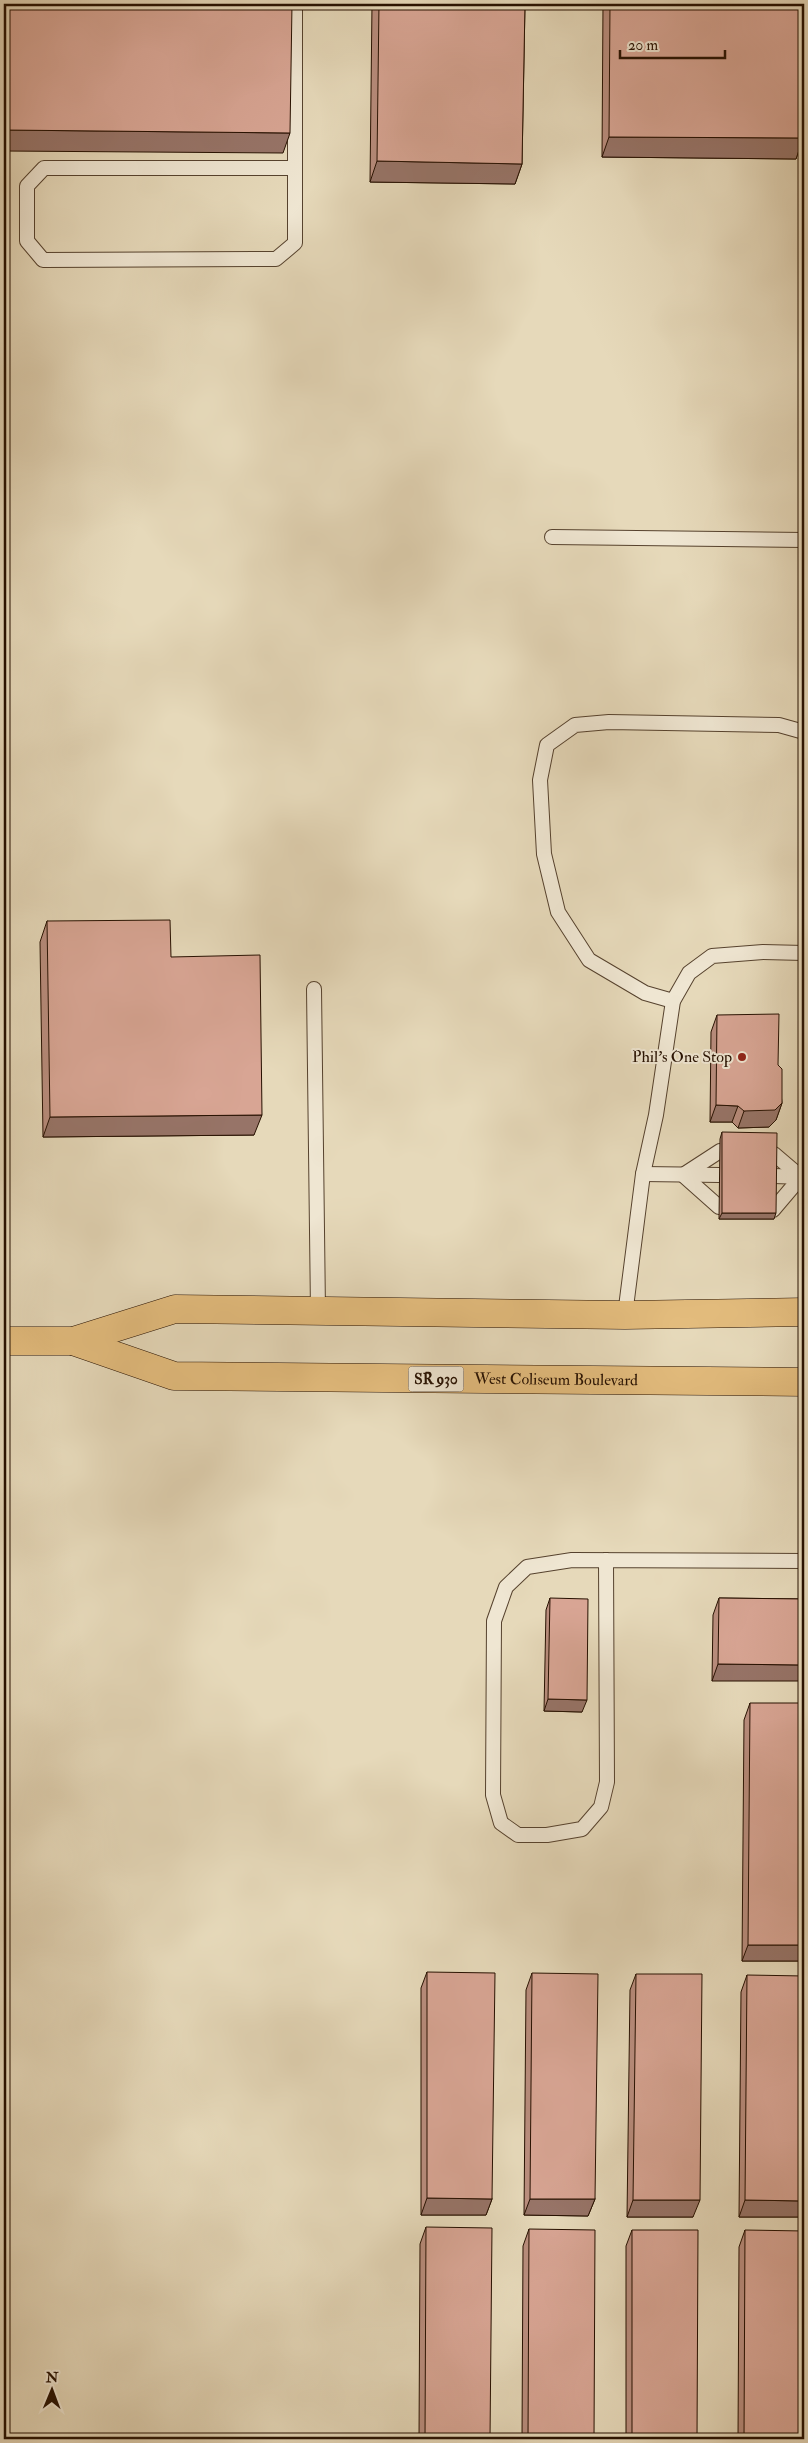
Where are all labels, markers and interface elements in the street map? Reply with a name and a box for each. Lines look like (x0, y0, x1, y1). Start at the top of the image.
scale bar (620, 28, 726, 60)
text: 20 m (628, 36, 658, 55)
place label: Phil's One Stop (632, 1047, 732, 1068)
marker: Phil's One Stop (736, 1051, 748, 1063)
road number: SR 930 (408, 1366, 464, 1392)
street label: West Coliseum Boulevard (473, 1369, 638, 1390)
north arrow (28, 2366, 78, 2416)
text: N (45, 2369, 59, 2386)

